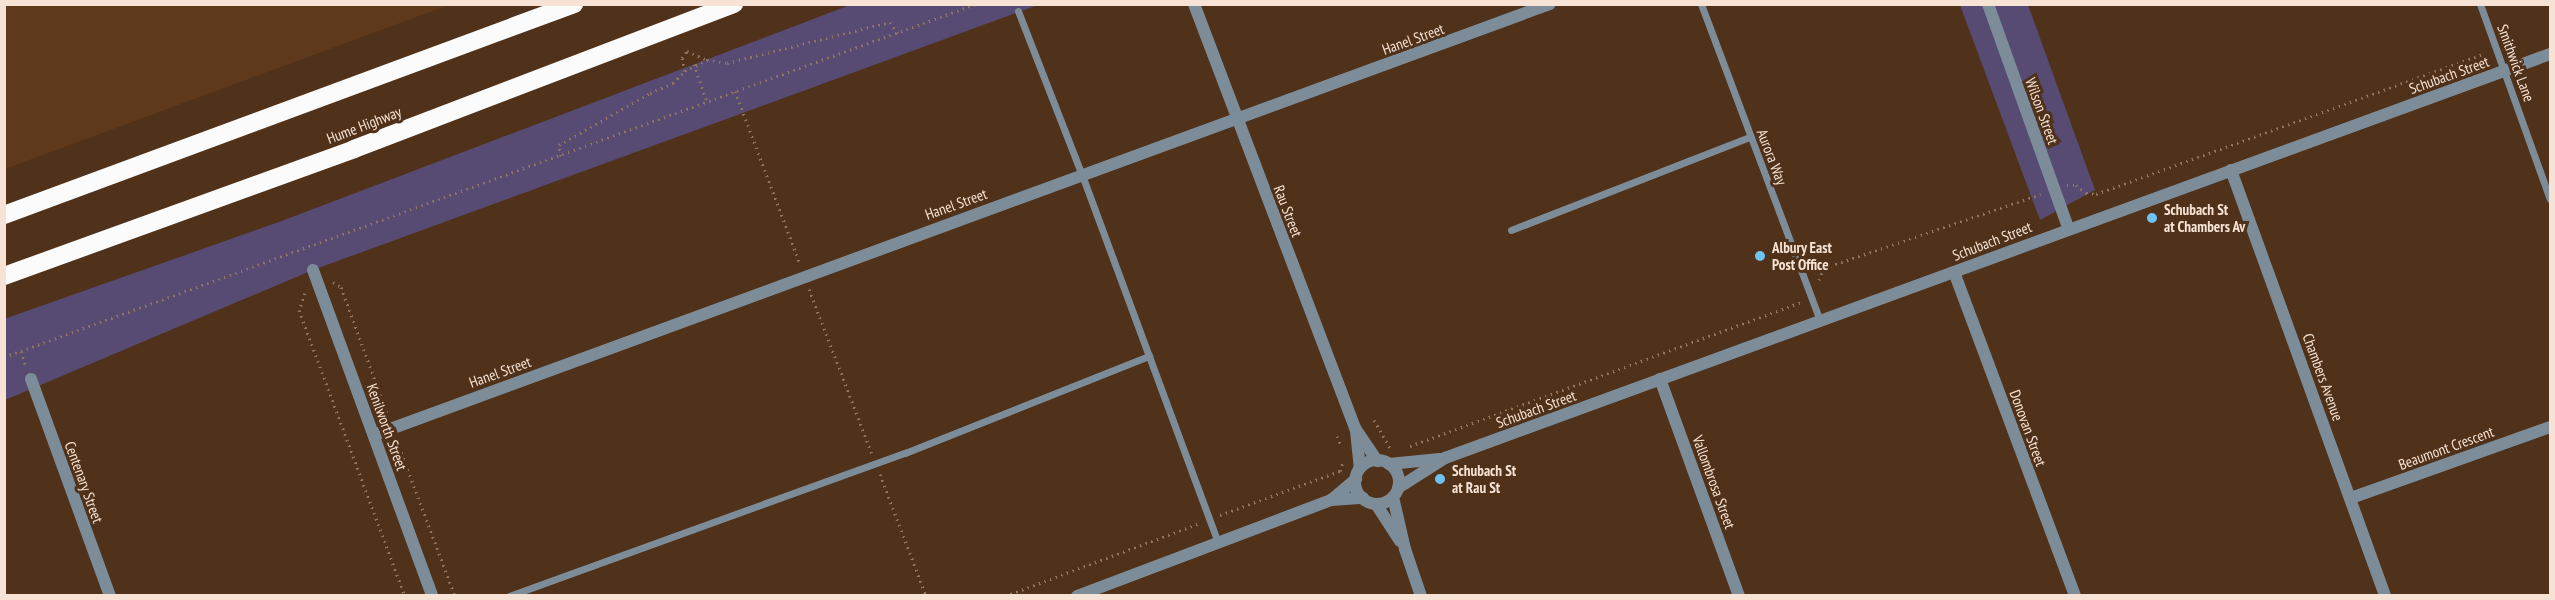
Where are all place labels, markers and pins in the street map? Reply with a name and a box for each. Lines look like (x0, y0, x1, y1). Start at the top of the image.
place label: Schubach St at Chambers Av (2164, 200, 2246, 235)
marker: Schubach St at Chambers Av (2145, 211, 2159, 225)
place label: Albury East Post Office (1772, 238, 1832, 273)
marker: Albury East Post Office (1753, 249, 1767, 263)
place label: Schubach St at Rau St (1452, 461, 1516, 496)
marker: Schubach St at Rau St (1433, 472, 1447, 486)

